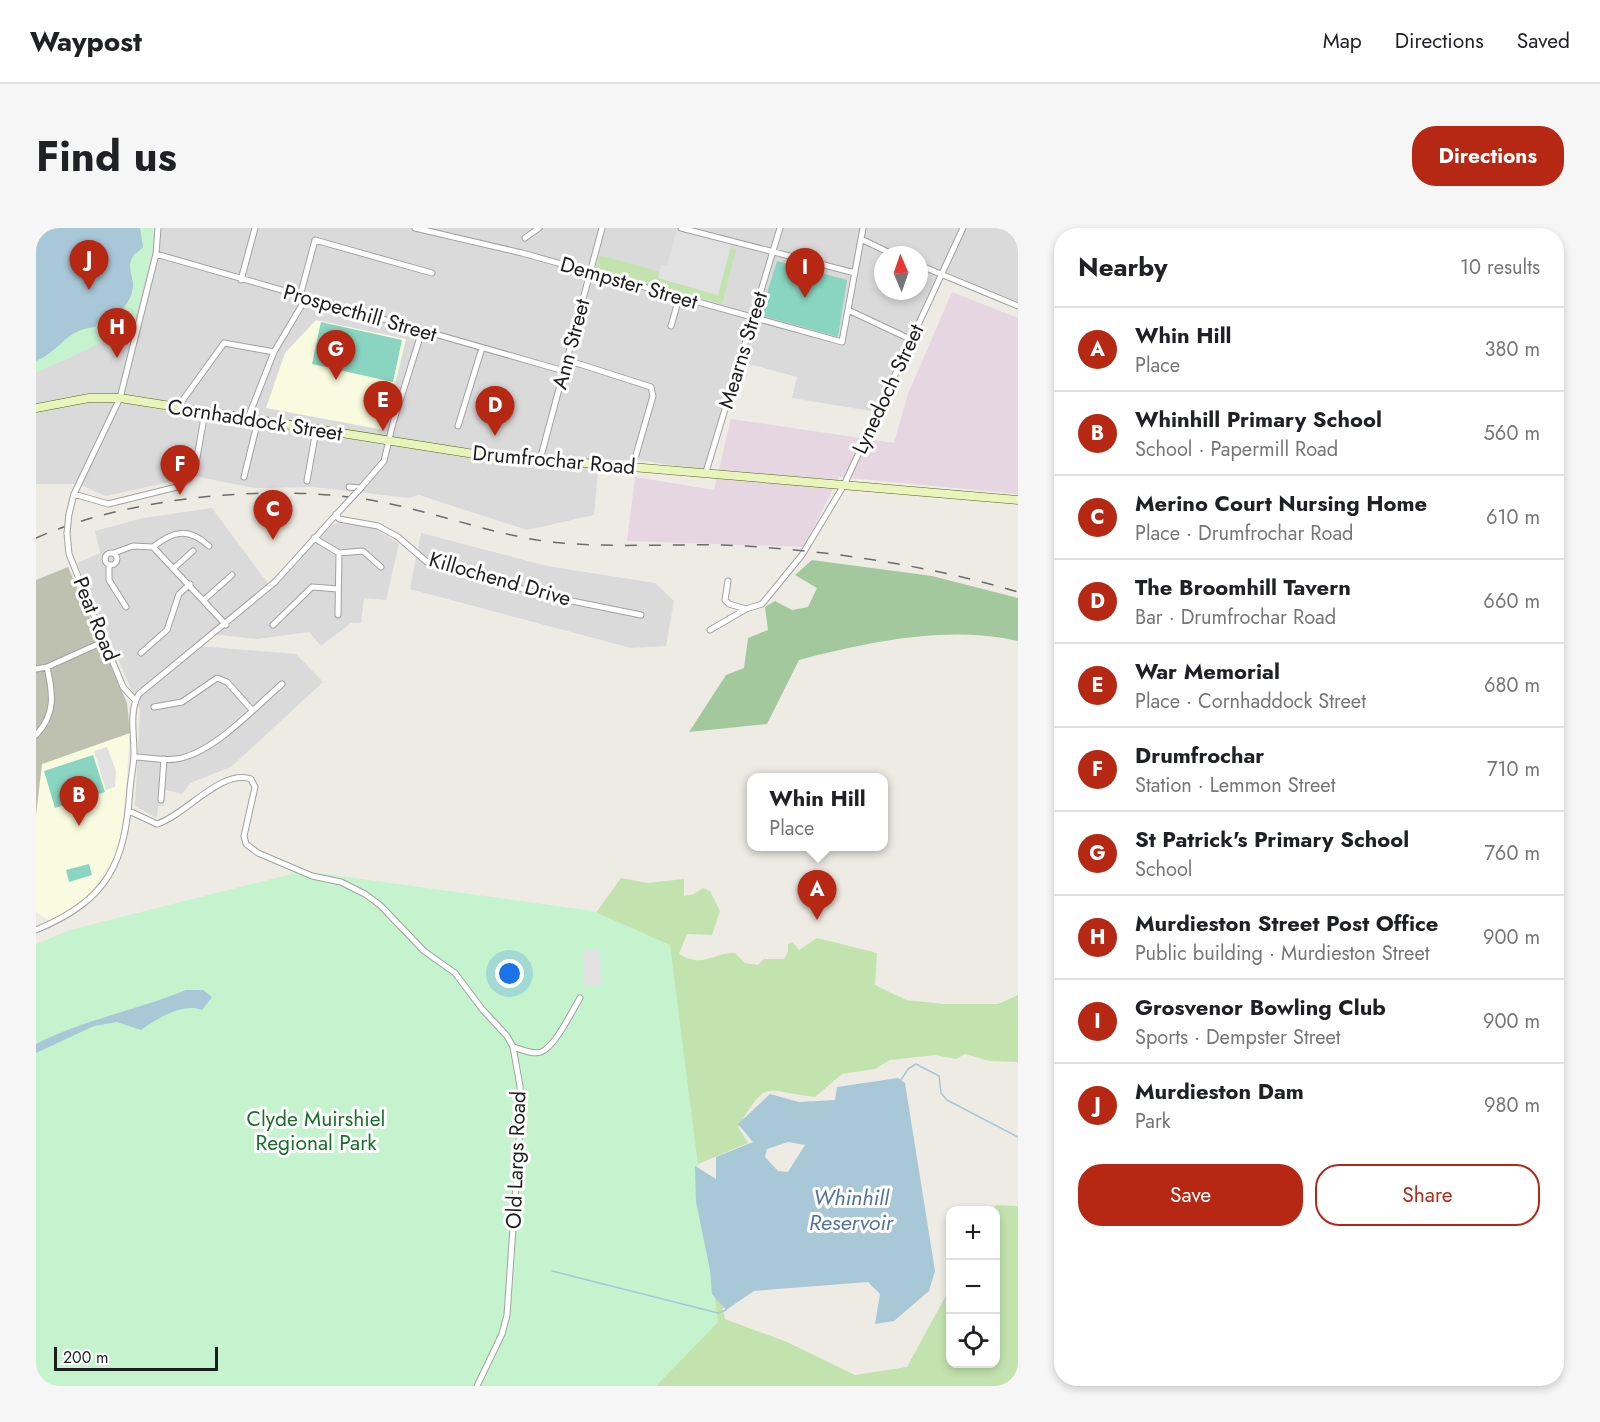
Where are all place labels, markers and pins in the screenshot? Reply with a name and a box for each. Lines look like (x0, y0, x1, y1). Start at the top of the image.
pin: J (70, 241, 108, 290)
pin: I (786, 248, 824, 298)
pin: H (98, 308, 136, 358)
pin: G (316, 330, 356, 380)
pin: E (364, 382, 402, 431)
pin: D (476, 386, 514, 436)
pin: F (160, 446, 200, 495)
pin: C (254, 490, 292, 540)
pin: B (60, 776, 99, 826)
pin: A (798, 870, 836, 920)

